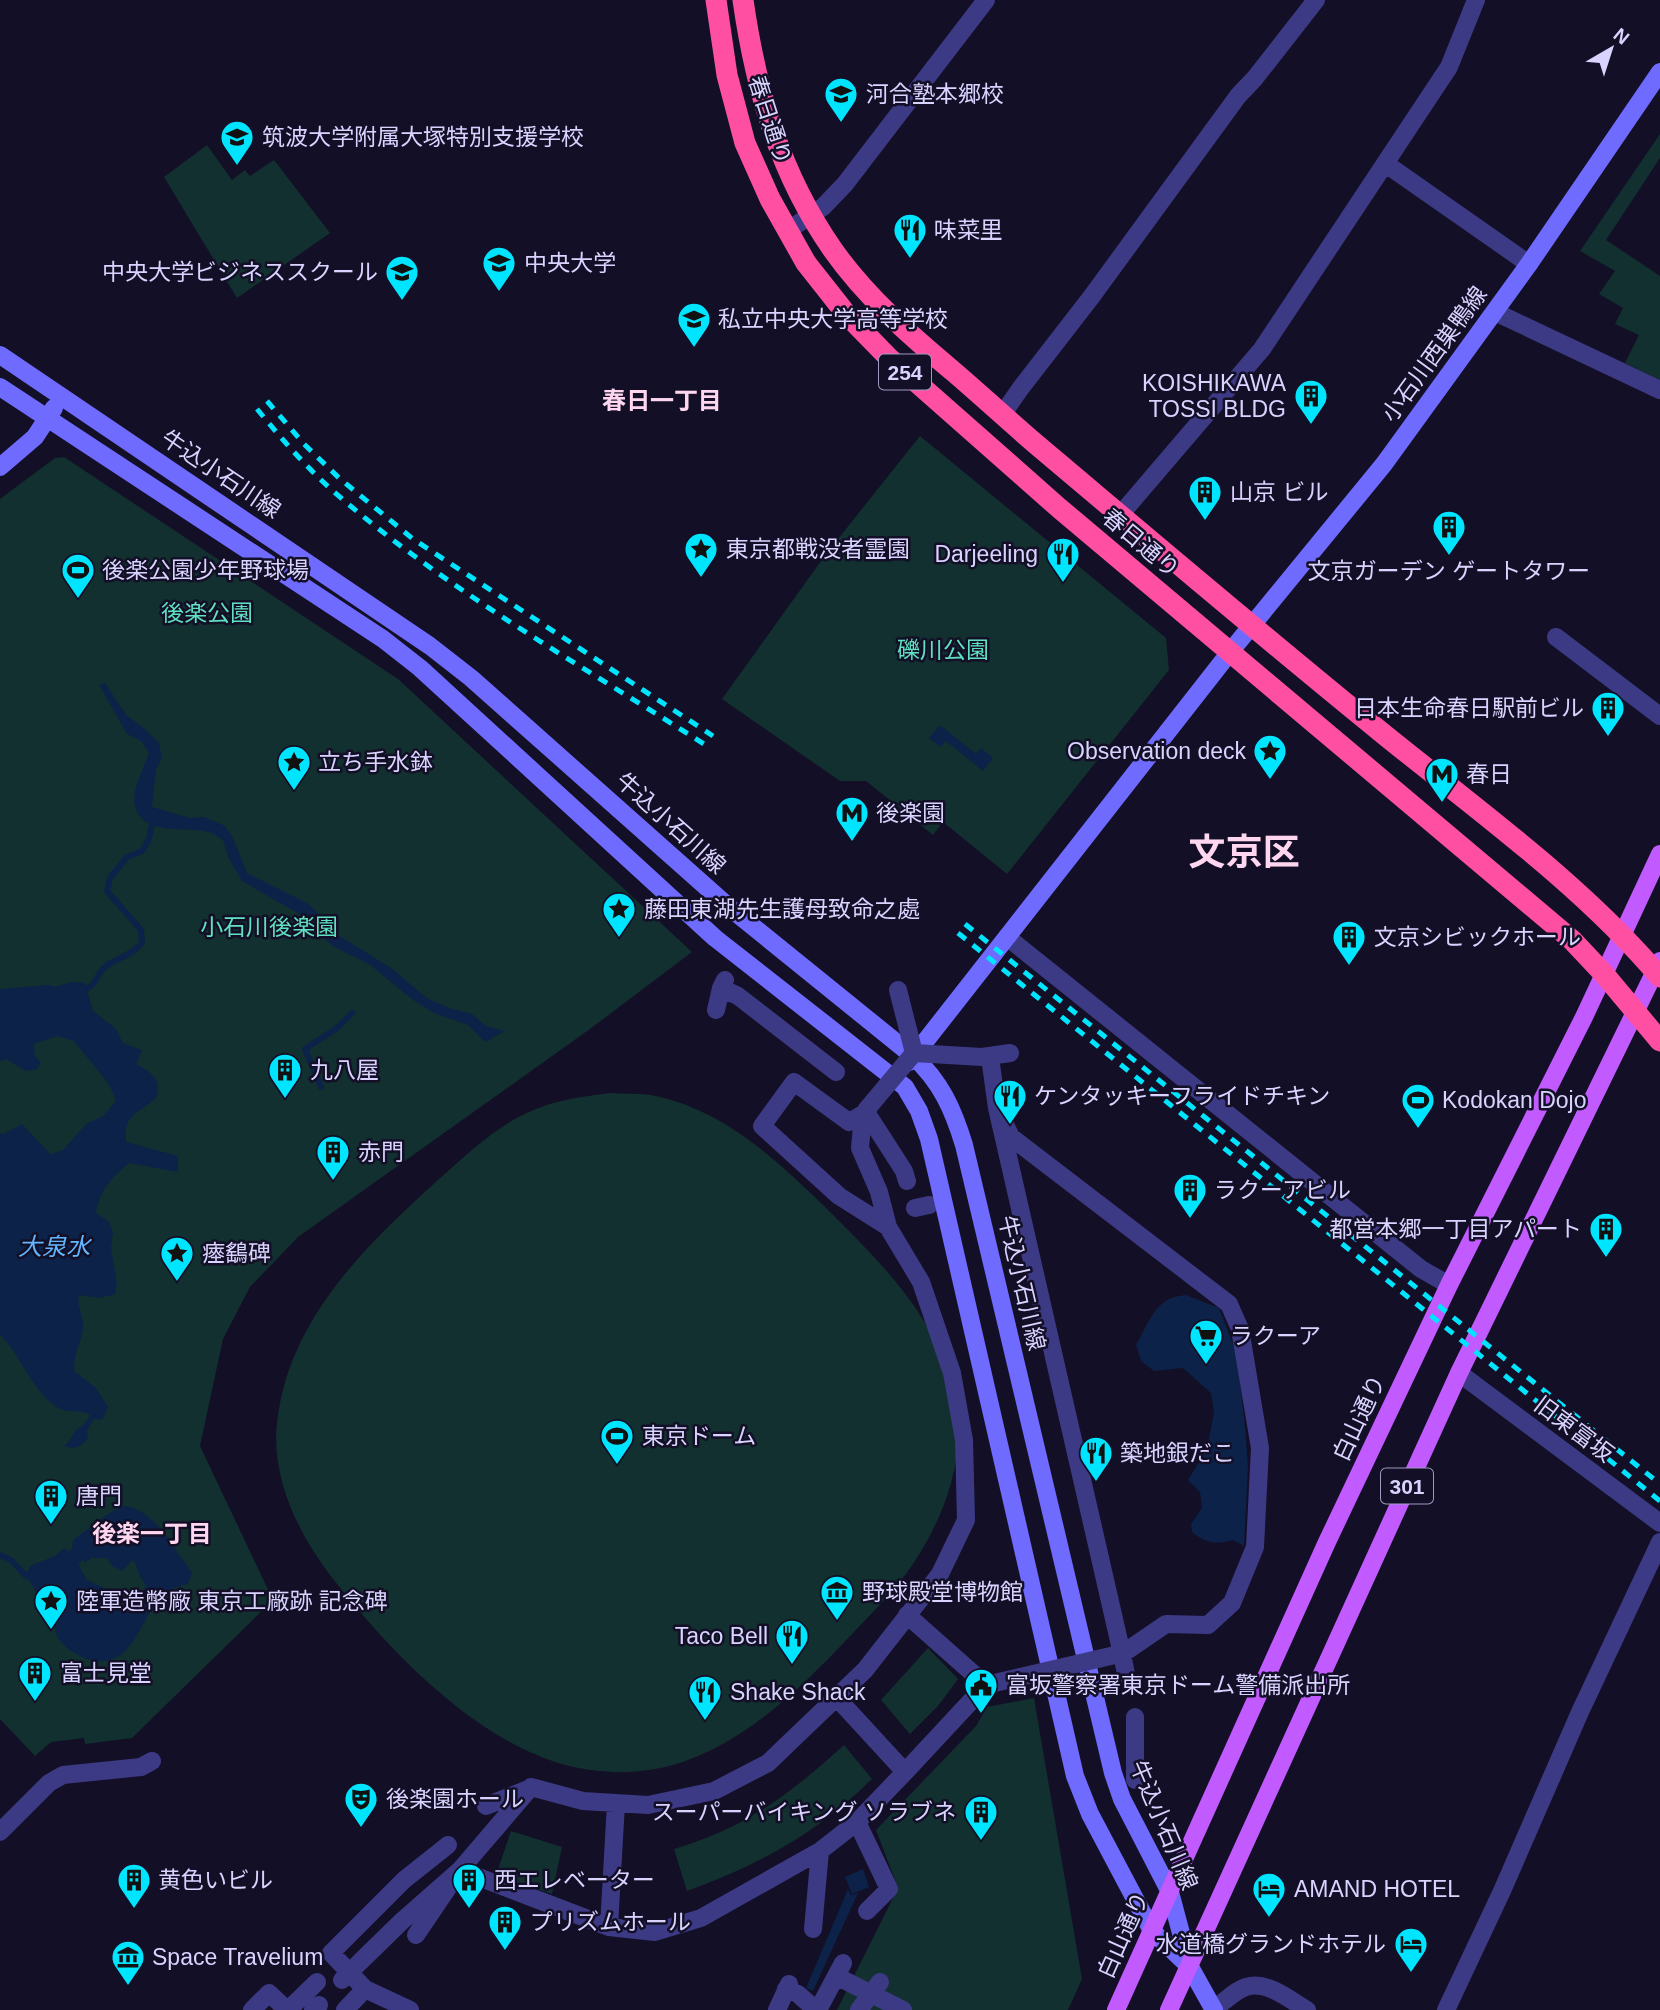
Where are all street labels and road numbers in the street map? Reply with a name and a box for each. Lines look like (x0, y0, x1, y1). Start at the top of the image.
street label: 春日通り (743, 72, 797, 168)
street label: 小石川西巣鴨線 (1376, 281, 1492, 427)
road number: 254 (879, 354, 931, 390)
street label: 牛込小石川線 (157, 425, 285, 523)
street label: 春日通り (1097, 503, 1185, 583)
street label: 牛込小石川線 (611, 767, 731, 879)
street label: 牛込小石川線 (994, 1213, 1050, 1353)
street label: 白山通り (1328, 1371, 1390, 1465)
street label: 旧東富坂 (1529, 1391, 1619, 1467)
road number: 301 (1381, 1468, 1433, 1504)
street label: 牛込小石川線 (1125, 1756, 1203, 1894)
street label: 白山通り (1092, 1888, 1154, 1982)

